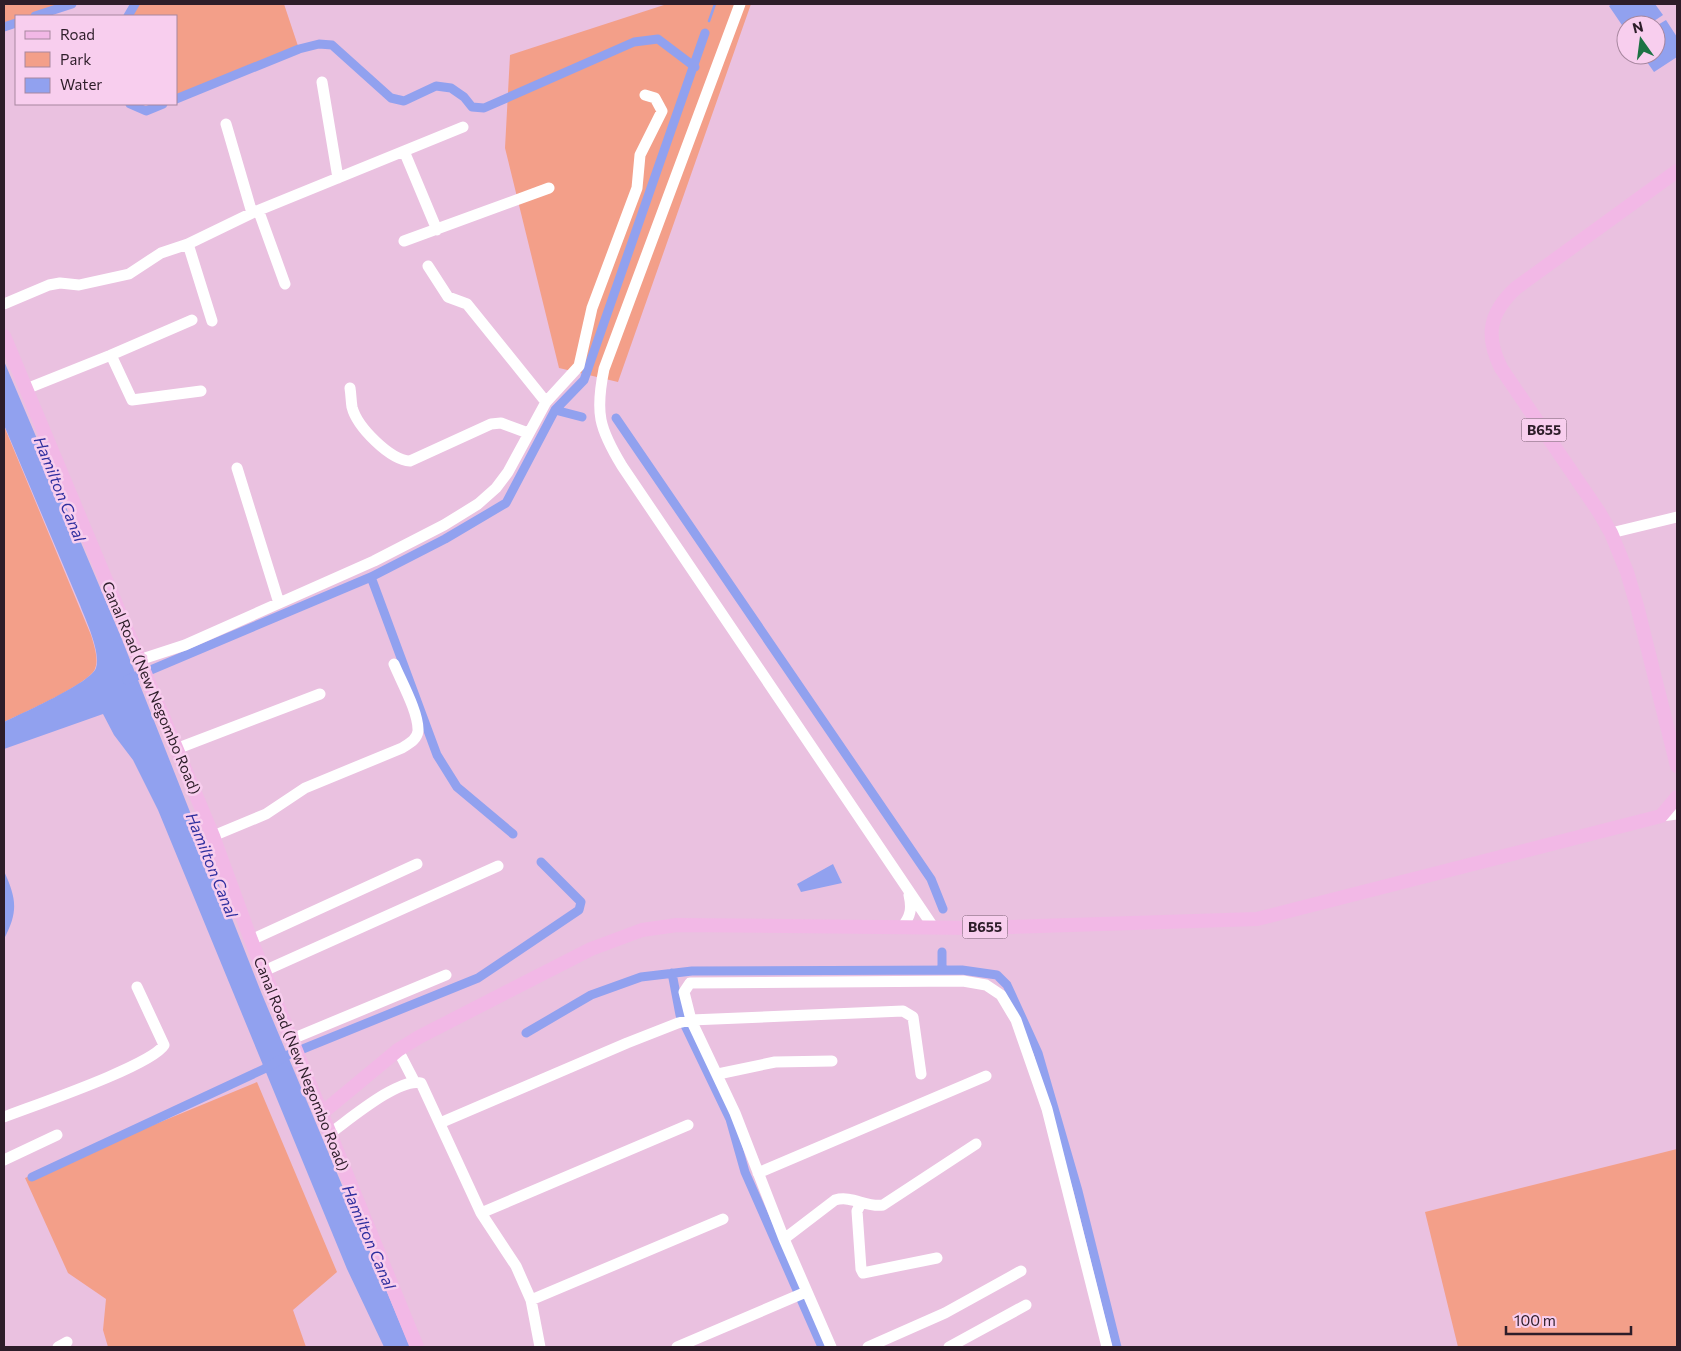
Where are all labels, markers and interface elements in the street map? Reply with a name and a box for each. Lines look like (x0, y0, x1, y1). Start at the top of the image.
legend (15, 15, 178, 105)
north arrow (1616, 15, 1666, 65)
text: N (1631, 17, 1645, 36)
text: Road (60, 25, 95, 43)
text: Park (60, 50, 91, 68)
text: Water (60, 75, 102, 93)
road number: B655 (1522, 418, 1566, 442)
water label: Hamilton Canal (31, 433, 91, 545)
street label: Canal Road (New Negombo Road) (99, 578, 205, 797)
water label: Hamilton Canal (183, 809, 243, 921)
road number: B655 (962, 916, 1008, 939)
street label: Canal Road (New Negombo Road) (251, 954, 353, 1173)
water label: Hamilton Canal (339, 1182, 400, 1293)
scale bar (1506, 1304, 1631, 1336)
text: 100 m (1514, 1311, 1556, 1329)

